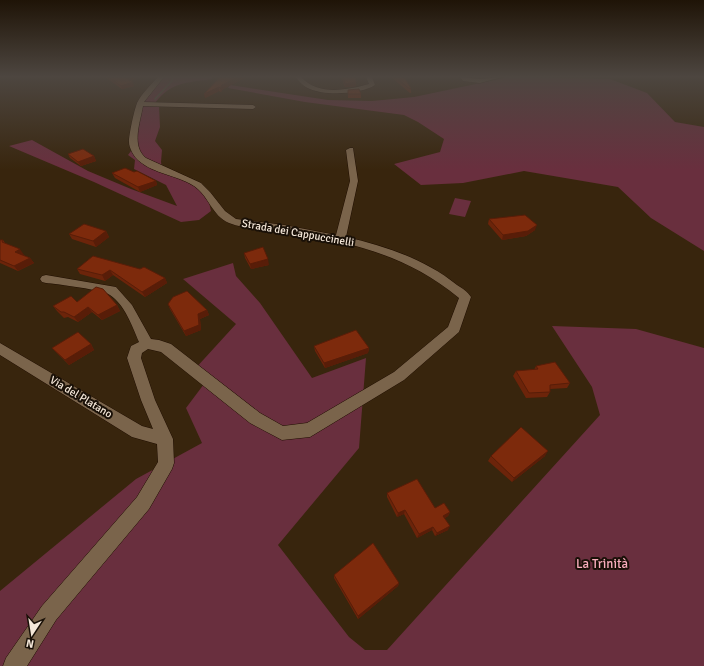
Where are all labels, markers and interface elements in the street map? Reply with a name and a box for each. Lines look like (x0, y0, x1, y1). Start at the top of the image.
street label: Strada dei Cappuccinelli (241, 217, 355, 249)
street label: Via del Platano (47, 373, 115, 421)
park label: La Trinità (576, 556, 628, 572)
north arrow (12, 614, 52, 654)
text: N (25, 636, 35, 650)

